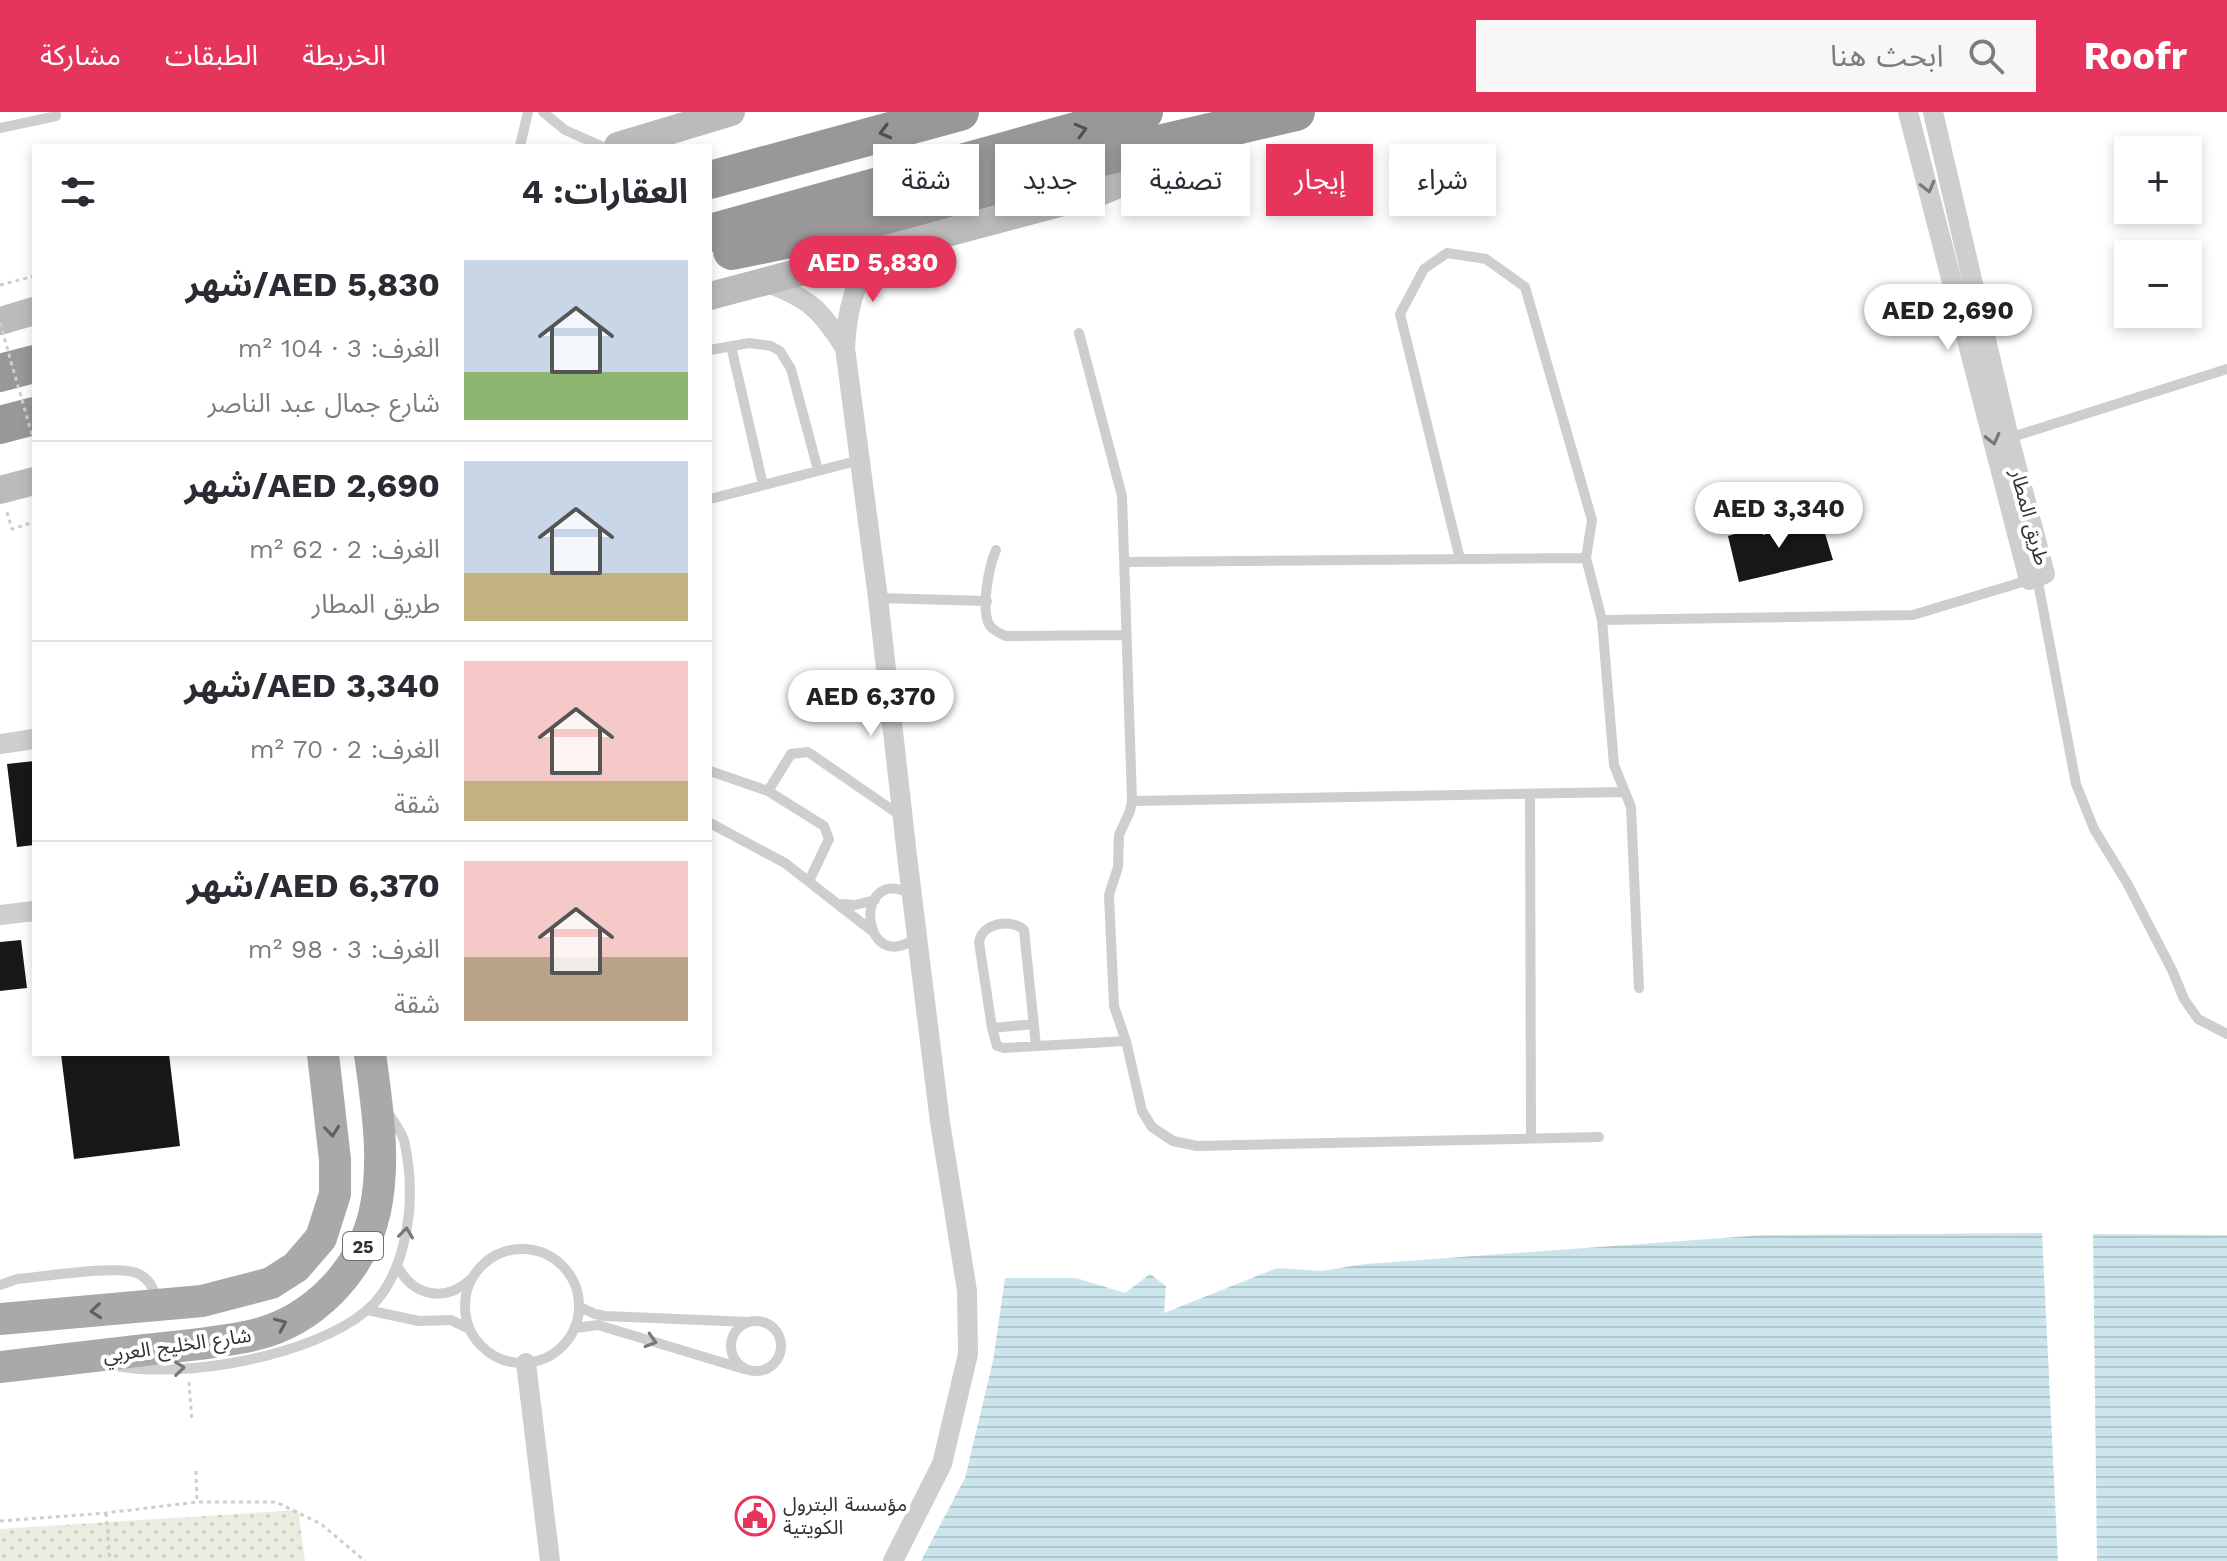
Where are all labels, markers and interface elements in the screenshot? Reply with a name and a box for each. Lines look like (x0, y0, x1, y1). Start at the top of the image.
search box (1476, 20, 2036, 92)
icon: search (1964, 34, 2008, 78)
text: Roofr (2084, 34, 2187, 78)
text: ابحث هنا (1830, 38, 1944, 73)
text: مشاركة (40, 39, 121, 72)
text: الطبقات (165, 39, 258, 72)
text: الخريطة (302, 39, 386, 72)
one-way arrow (1074, 122, 1088, 139)
one-way arrow (878, 123, 892, 140)
map controls (2114, 136, 2202, 328)
button: + (2114, 136, 2202, 224)
chip: شقة (873, 144, 979, 216)
chip: جديد (995, 144, 1105, 216)
chip: تصفية (1121, 144, 1250, 216)
chip: إيجار (1266, 144, 1373, 216)
chip: شراء (1389, 144, 1496, 216)
icon: filters (56, 170, 100, 214)
text: العقارات: 4 (522, 171, 688, 211)
one-way arrow (1919, 180, 1936, 194)
pin: AED 5,830 (781, 236, 965, 304)
button: − (2114, 240, 2202, 328)
text: AED 5,830 (807, 247, 939, 277)
text: AED 5,830/شهر (186, 264, 440, 304)
pin: AED 2,690 (1856, 284, 2040, 352)
icon: home (528, 292, 624, 388)
text: AED 2,690 (1882, 295, 2014, 325)
text: الغرف: 3 · 104 m² (238, 333, 440, 363)
text: شارع جمال عبد الناصر (208, 388, 440, 418)
one-way arrow (1983, 432, 2000, 446)
text: AED 2,690/شهر (185, 465, 440, 505)
street label: طريق المطار (2004, 465, 2054, 568)
pin: AED 3,340 (1687, 482, 1871, 550)
icon: home (528, 493, 624, 589)
text: AED 3,340 (1713, 493, 1845, 523)
text: الغرف: 2 · 62 m² (249, 534, 440, 564)
text: طريق المطار (312, 589, 440, 619)
text: AED 3,340/شهر (184, 665, 440, 705)
pin: AED 6,370 (779, 670, 963, 738)
text: AED 6,370 (806, 681, 936, 711)
icon: home (528, 693, 624, 789)
text: الغرف: 2 · 70 m² (250, 734, 440, 764)
text: شقة (394, 789, 440, 819)
text: AED 6,370/شهر (187, 865, 440, 905)
icon: home (528, 893, 624, 989)
text: الغرف: 3 · 98 m² (248, 934, 440, 964)
text: شقة (394, 989, 440, 1019)
one-way arrow (324, 1125, 341, 1138)
one-way arrow (398, 1226, 415, 1239)
road number: 25 (343, 1232, 383, 1260)
one-way arrow (89, 1302, 102, 1319)
one-way arrow (273, 1318, 288, 1334)
street label: شارع الخليج العربي (101, 1323, 253, 1371)
one-way arrow (644, 1332, 658, 1348)
one-way arrow (173, 1360, 186, 1377)
place label: مؤسسة البترول الكويتية (783, 1492, 907, 1539)
public building icon: مؤسسة البترول الكويتية (734, 1495, 776, 1537)

